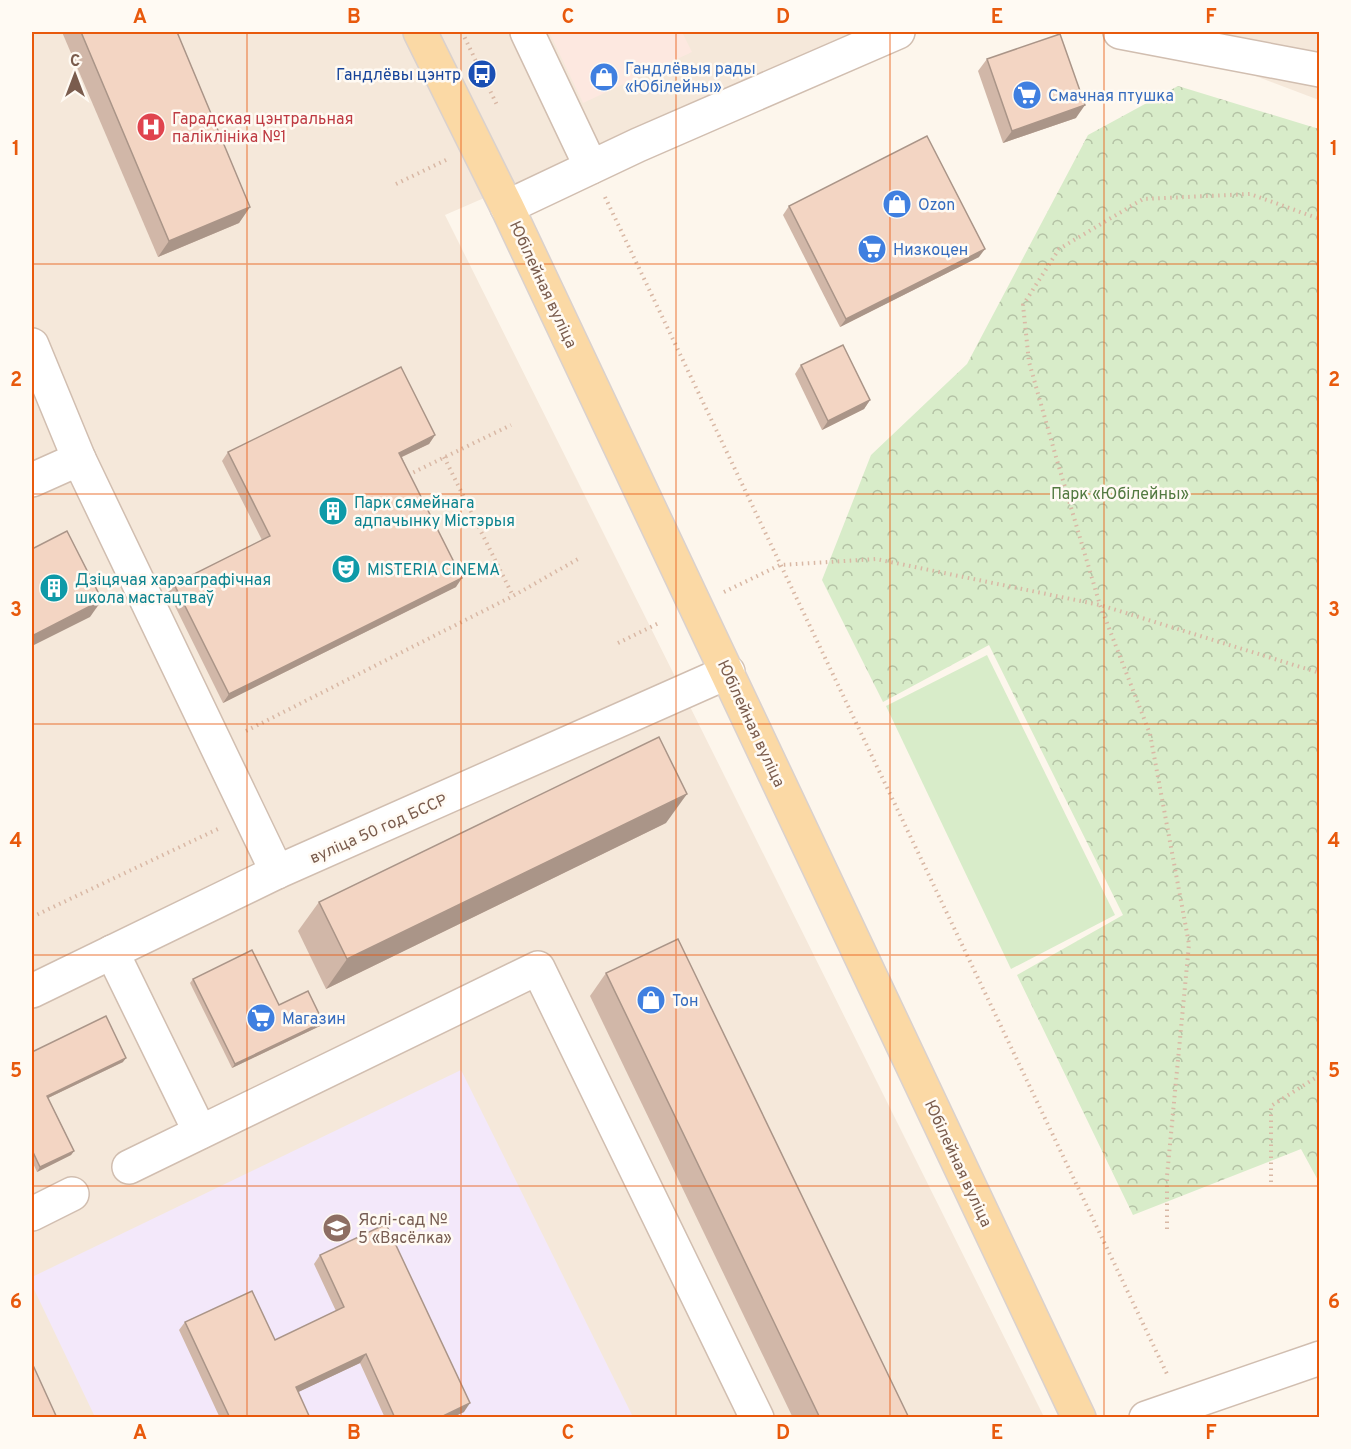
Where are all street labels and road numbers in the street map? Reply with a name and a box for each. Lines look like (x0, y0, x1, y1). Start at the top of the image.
street label: Юбілейная вуліца (504, 218, 580, 352)
street label: Юбілейная вуліца (712, 657, 788, 791)
street label: вуліца 50 год БССР (307, 791, 451, 869)
street label: Юбілейная вуліца (919, 1097, 995, 1231)

